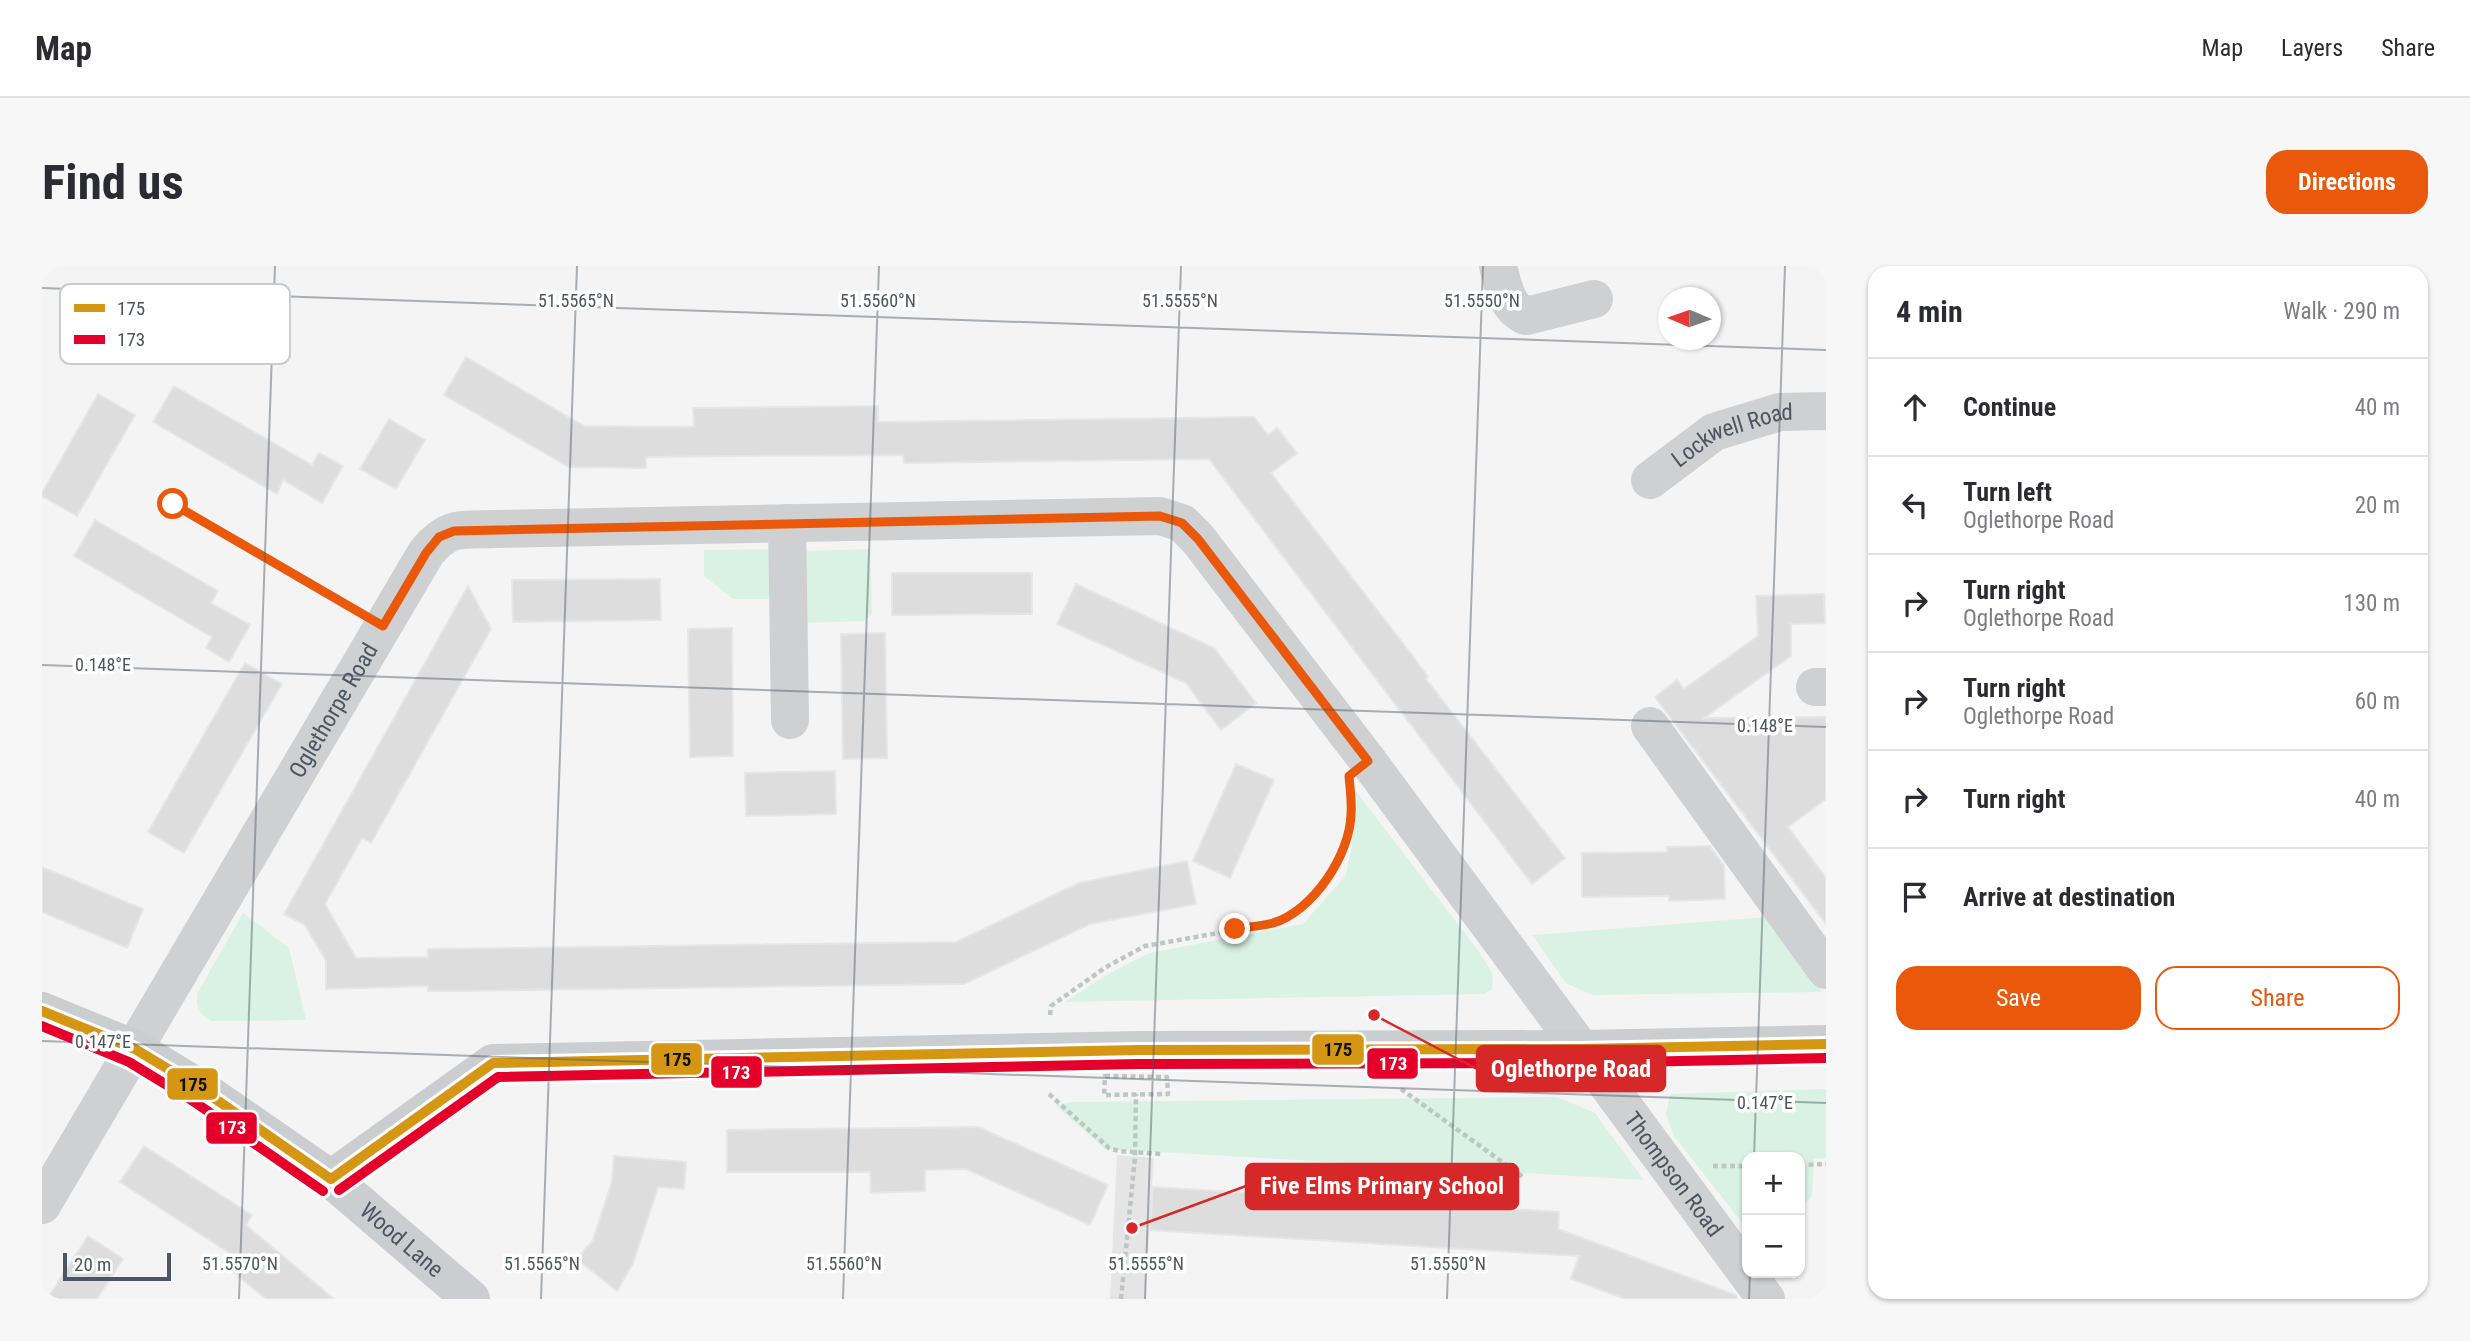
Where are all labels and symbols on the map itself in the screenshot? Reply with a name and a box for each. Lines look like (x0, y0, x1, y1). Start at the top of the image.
legend (60, 284, 290, 364)
north arrow (1658, 287, 1721, 350)
text: 51.5565°N (538, 290, 614, 311)
text: 51.5560°N (840, 290, 916, 311)
text: 51.5555°N (1142, 290, 1218, 311)
text: 51.5550°N (1444, 290, 1520, 311)
text: 175 (117, 297, 145, 320)
text: 173 (117, 328, 145, 351)
street label: Lockwell Road (1666, 399, 1793, 473)
route start (157, 488, 188, 519)
street label: Oglethorpe Road (284, 639, 384, 783)
text: 0.148°E (75, 654, 131, 675)
text: 0.148°E (1737, 715, 1793, 736)
route end (1219, 913, 1250, 944)
text: 0.147°E (75, 1031, 131, 1052)
line badge: 175 (1311, 1033, 1365, 1066)
text: 175 (1324, 1038, 1352, 1061)
line badge: 175 (650, 1042, 703, 1076)
callout: Oglethorpe Road (1477, 1046, 1665, 1091)
line badge: 173 (1366, 1047, 1419, 1080)
text: 175 (663, 1048, 691, 1071)
text: 173 (1379, 1052, 1407, 1075)
line badge: 173 (710, 1055, 763, 1089)
text: Oglethorpe Road (1491, 1055, 1651, 1083)
text: 173 (722, 1061, 750, 1084)
line badge: 175 (166, 1067, 219, 1101)
text: 175 (179, 1073, 207, 1096)
text: 0.147°E (1737, 1092, 1793, 1113)
street label: Thompson Road (1618, 1107, 1728, 1242)
line badge: 173 (205, 1111, 258, 1145)
text: 173 (218, 1116, 246, 1139)
callout: Five Elms Primary School (1246, 1164, 1518, 1209)
text: Five Elms Primary School (1260, 1172, 1504, 1200)
street label: Wood Lane (354, 1197, 449, 1283)
scale bar (63, 1250, 172, 1282)
text: 51.5570°N (202, 1253, 278, 1274)
text: 51.5565°N (504, 1253, 580, 1274)
text: 51.5560°N (806, 1253, 882, 1274)
text: 51.5555°N (1108, 1253, 1184, 1274)
text: 51.5550°N (1410, 1253, 1486, 1274)

